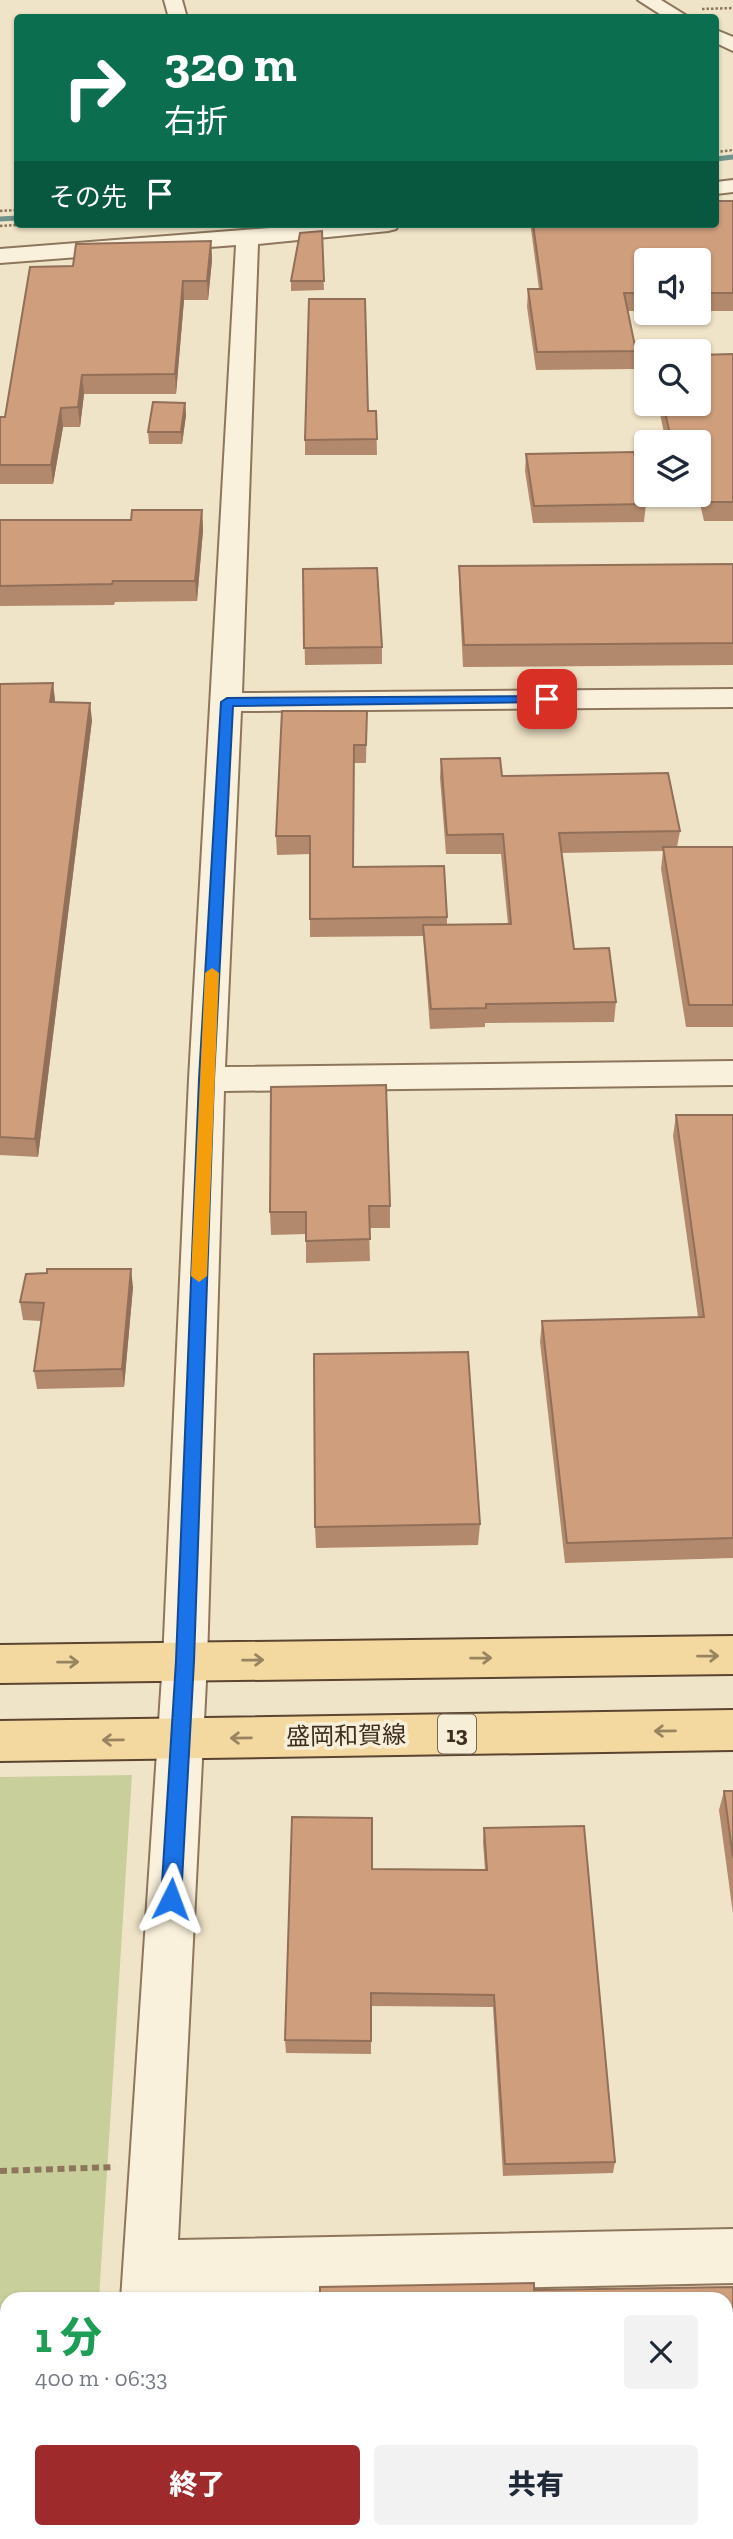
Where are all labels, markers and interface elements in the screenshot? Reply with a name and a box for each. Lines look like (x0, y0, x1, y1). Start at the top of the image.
text: 320 m (164, 35, 297, 94)
icon: right (49, 42, 140, 133)
text: 右折 (164, 102, 228, 140)
icon: arrive (141, 175, 179, 213)
text: その先 (49, 181, 127, 213)
map controls (634, 248, 711, 507)
button: sound (634, 248, 711, 325)
button: search (634, 339, 711, 416)
button: layers (634, 430, 711, 507)
pin (517, 669, 577, 729)
icon: arrive (528, 680, 566, 718)
one-way arrow (696, 1649, 719, 1662)
one-way arrow (469, 1651, 492, 1665)
one-way arrow (241, 1653, 264, 1667)
one-way arrow (56, 1656, 79, 1669)
road number: 13 (438, 1714, 476, 1754)
street label: 盛岡和賀線 (286, 1720, 406, 1751)
one-way arrow (654, 1724, 677, 1738)
one-way arrow (230, 1731, 253, 1745)
one-way arrow (101, 1733, 124, 1746)
position arrow (134, 1862, 208, 1936)
text: 1 分 (35, 2312, 102, 2363)
button: close (624, 2315, 698, 2389)
text: 400 m · 06:33 (35, 2364, 168, 2392)
button: 終了 (35, 2445, 360, 2525)
button: 共有 (374, 2445, 698, 2525)

